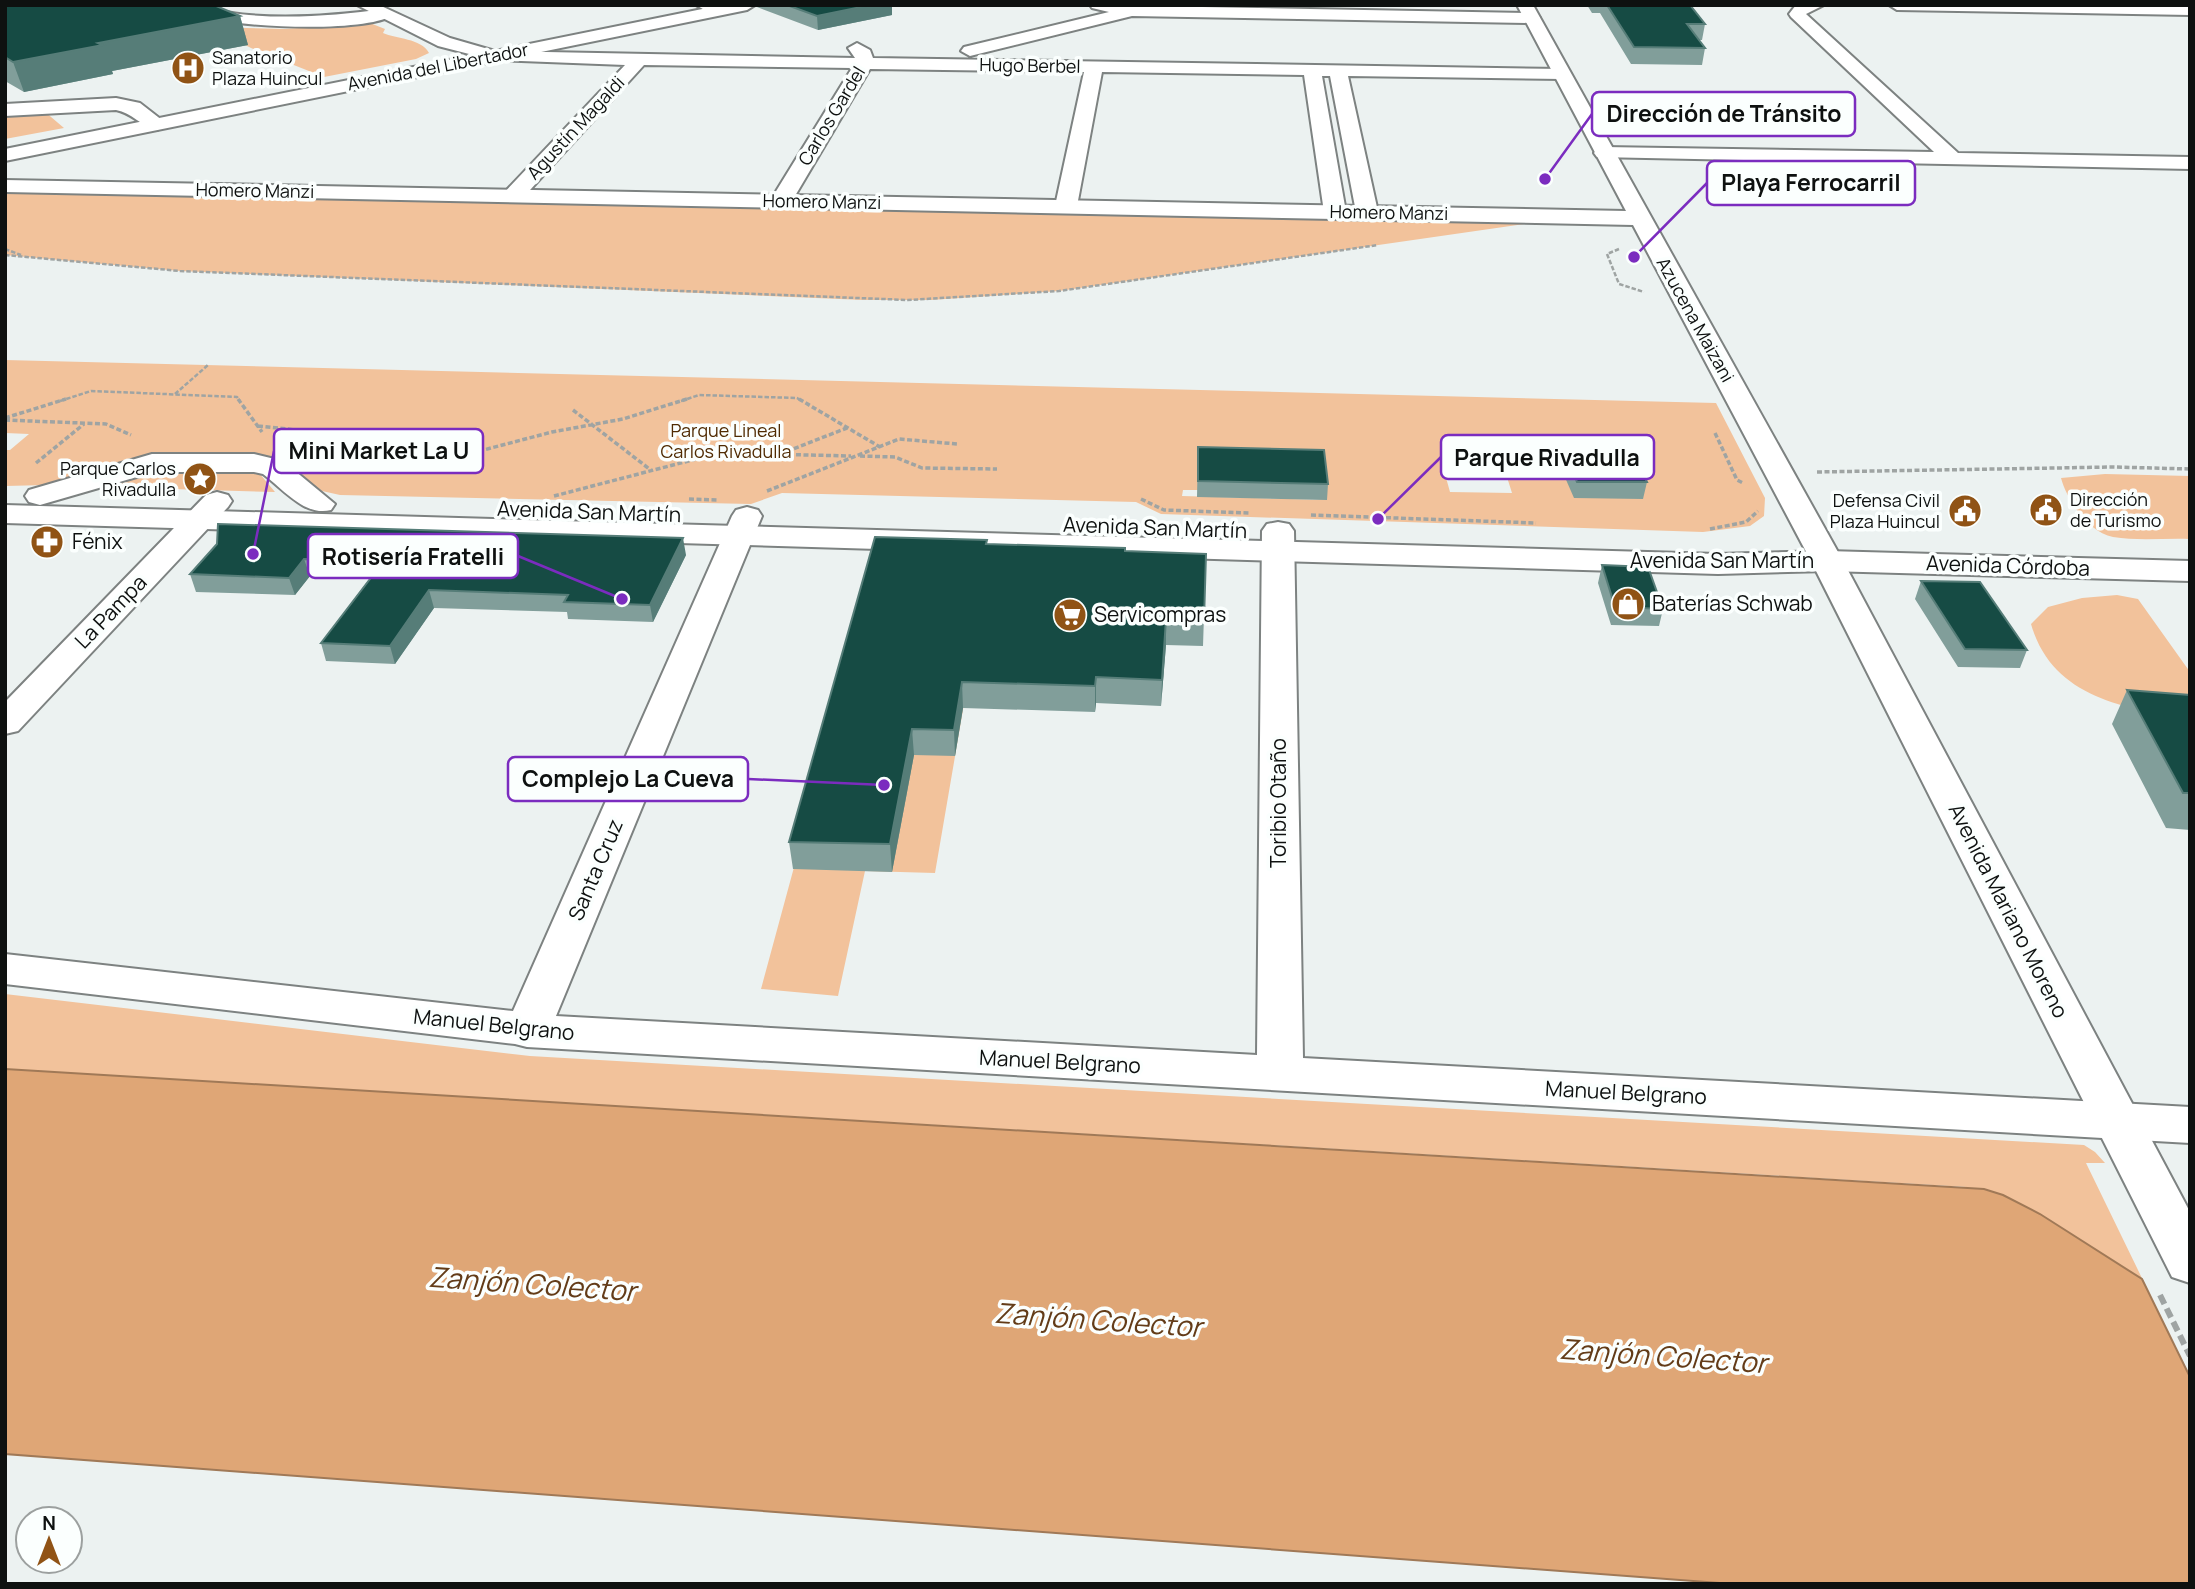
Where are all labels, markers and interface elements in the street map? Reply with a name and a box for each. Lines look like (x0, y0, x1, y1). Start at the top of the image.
street label: Avenida del Libertador (345, 37, 531, 95)
place label: Sanatorio Plaza Huincul (212, 45, 322, 90)
hospital icon: Sanatorio Plaza Huincul (169, 49, 207, 87)
street label: Hugo Berbel (979, 52, 1081, 78)
street label: Carlos Gardel (792, 61, 870, 169)
street label: Agustín Magaldi (521, 71, 629, 184)
callout: Dirección de Tránsito (1592, 92, 1855, 136)
text: Dirección de Tránsito (1606, 97, 1842, 129)
callout: Playa Ferrocarril (1707, 161, 1915, 205)
text: Playa Ferrocarril (1721, 166, 1901, 198)
street label: Homero Manzi (195, 177, 315, 203)
street label: Homero Manzi (762, 188, 882, 214)
street label: Homero Manzi (1329, 199, 1449, 225)
street label: Azucena Maizani (1652, 253, 1740, 386)
park label: Parque Lineal Carlos Rivadulla (660, 418, 792, 463)
callout: Mini Market La U (274, 429, 483, 473)
text: Mini Market La U (289, 434, 469, 466)
callout: Parque Rivadulla (1441, 435, 1654, 479)
text: Parque Rivadulla (1454, 441, 1640, 473)
place label: Parque Carlos Rivadulla (60, 456, 176, 501)
place icon: Parque Carlos Rivadulla (181, 460, 219, 498)
place label: Dirección de Turismo (2070, 487, 2161, 532)
place label: Defensa Civil Plaza Huincul (1830, 488, 1940, 533)
public building icon: Dirección de Turismo (2027, 491, 2065, 529)
public building icon: Defensa Civil Plaza Huincul (1946, 492, 1984, 530)
street label: Avenida San Martín (496, 494, 682, 528)
street label: Avenida San Martín (1062, 510, 1248, 544)
pharmacy icon: Fénix (28, 523, 66, 561)
place label: Fénix (72, 527, 123, 555)
callout: Rotisería Fratelli (308, 534, 518, 578)
text: Rotisería Fratelli (322, 540, 504, 572)
street label: Avenida San Martín (1630, 546, 1814, 574)
street label: Avenida Córdoba (1926, 548, 2091, 582)
street label: La Pampa (68, 568, 152, 654)
shop icon: Baterías Schwab (1609, 585, 1647, 623)
place label: Baterías Schwab (1652, 589, 1813, 617)
supermarket icon: Servicompras (1051, 596, 1089, 634)
place label: Servicompras (1094, 600, 1226, 628)
street label: Toribio Otaño (1264, 738, 1292, 868)
callout: Complejo La Cueva (508, 757, 748, 801)
text: Complejo La Cueva (522, 762, 734, 794)
street label: Avenida Mariano Moreno (1943, 799, 2075, 1023)
street label: Santa Cruz (561, 815, 629, 925)
street label: Manuel Belgrano (412, 1002, 576, 1046)
street label: Manuel Belgrano (979, 1043, 1142, 1079)
street label: Manuel Belgrano (1545, 1074, 1708, 1110)
water label: Zanjón Colector (427, 1257, 641, 1309)
water label: Zanjón Colector (993, 1293, 1207, 1345)
water label: Zanjón Colector (1558, 1329, 1772, 1381)
north arrow (14, 1505, 84, 1575)
text: N (42, 1510, 56, 1536)

